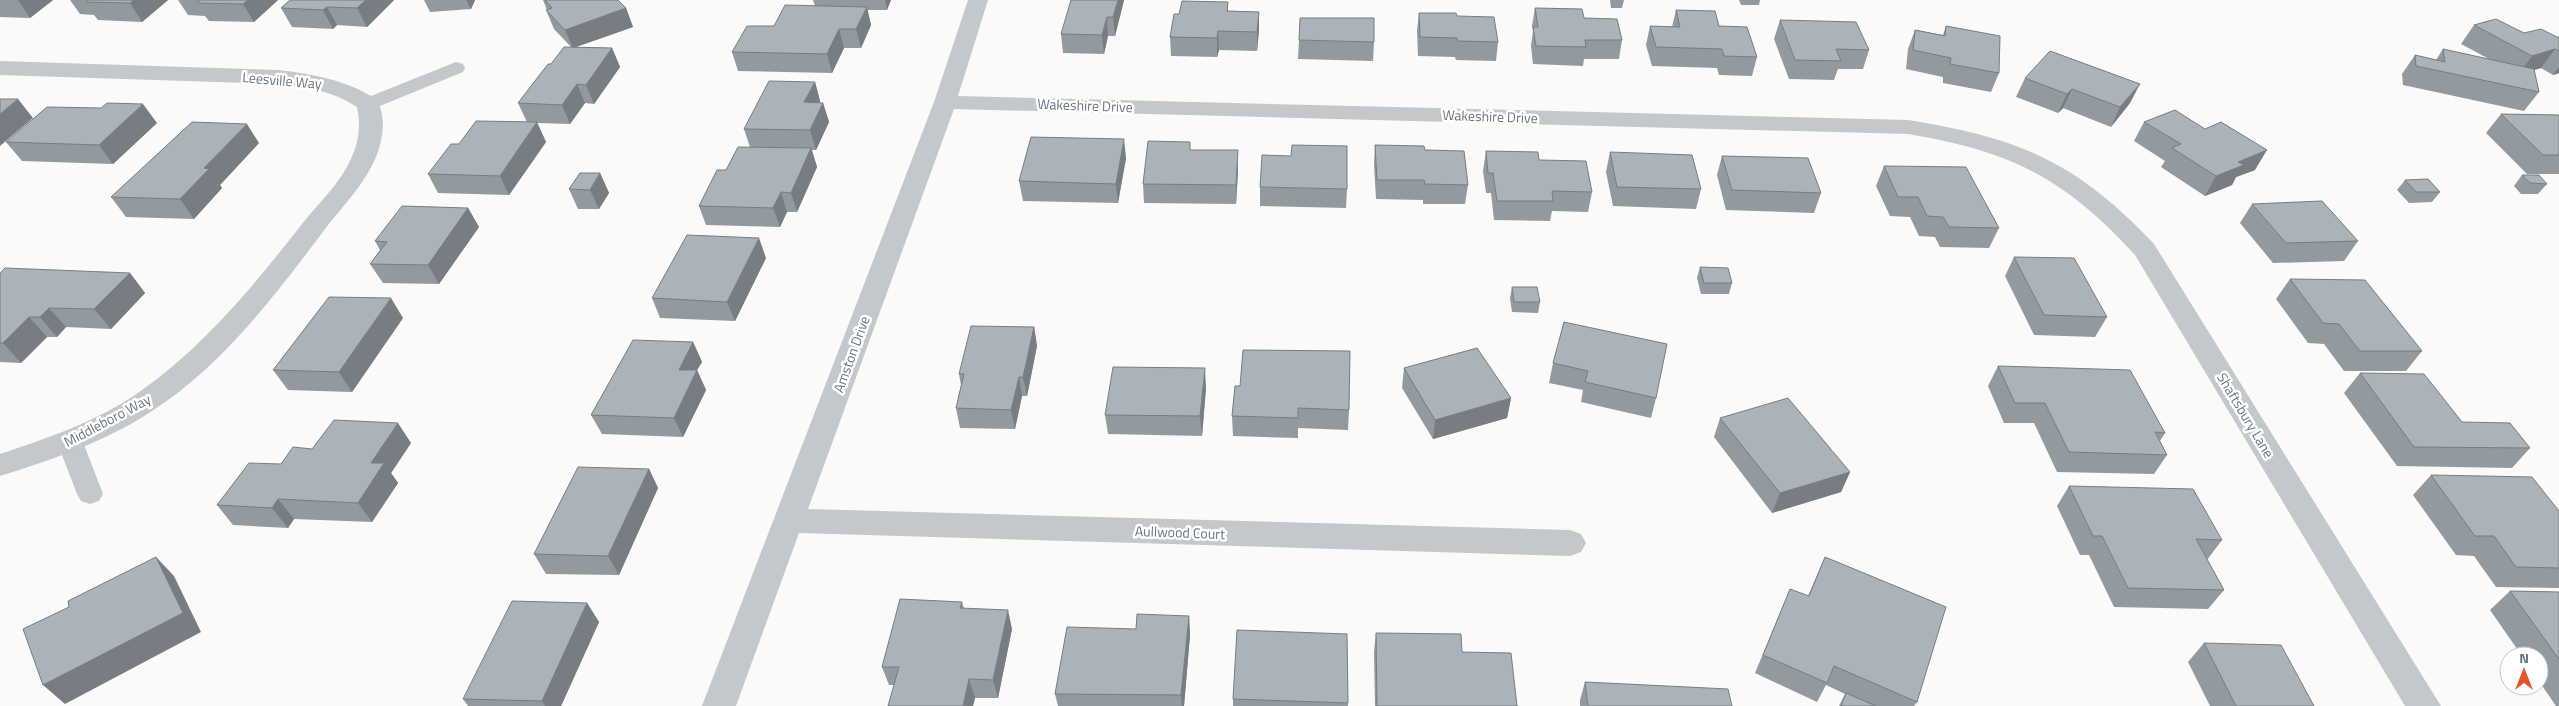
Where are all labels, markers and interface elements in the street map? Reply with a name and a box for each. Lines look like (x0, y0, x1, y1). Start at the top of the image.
street label: Leesville Way (241, 66, 323, 94)
street label: Wakeshire Drive (1037, 93, 1133, 117)
street label: Wakeshire Drive (1442, 104, 1538, 128)
street label: Amston Drive (827, 313, 875, 395)
street label: Shaftsbury Lane (2212, 368, 2280, 462)
street label: Middleboro Way (60, 388, 154, 452)
street label: Aullwood Court (1135, 520, 1226, 544)
north arrow (2499, 646, 2549, 696)
text: N (2519, 647, 2529, 668)

